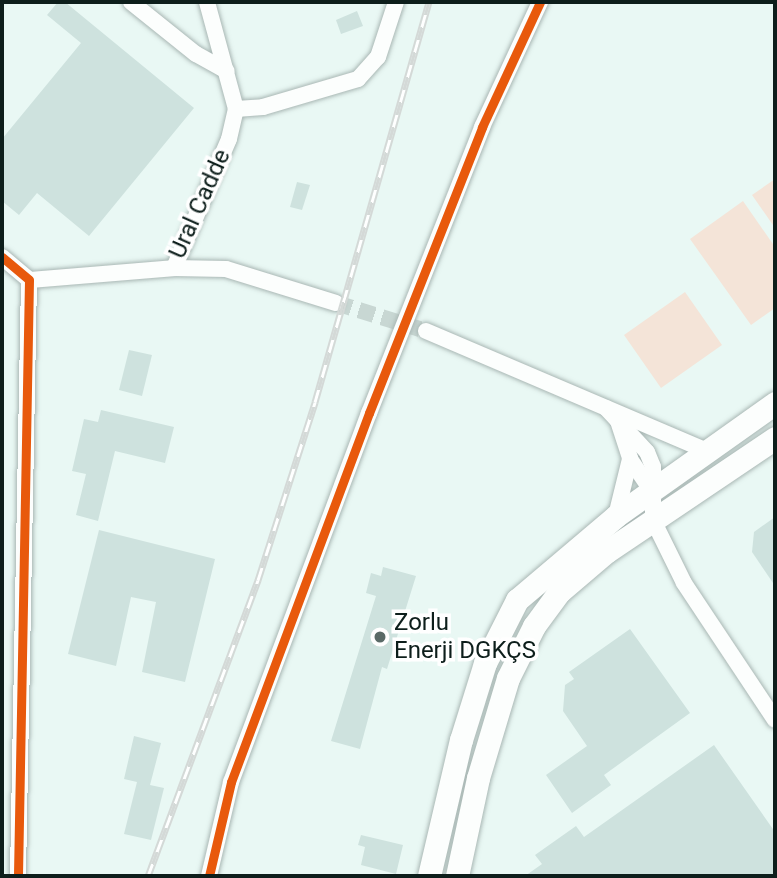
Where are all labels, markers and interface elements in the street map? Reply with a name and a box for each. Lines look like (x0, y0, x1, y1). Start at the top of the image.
street label: Ural Cadde (163, 145, 237, 263)
place label: Zorlu Enerji DGKÇS (394, 609, 536, 665)
marker: Zorlu Enerji DGKÇS (372, 629, 388, 645)

